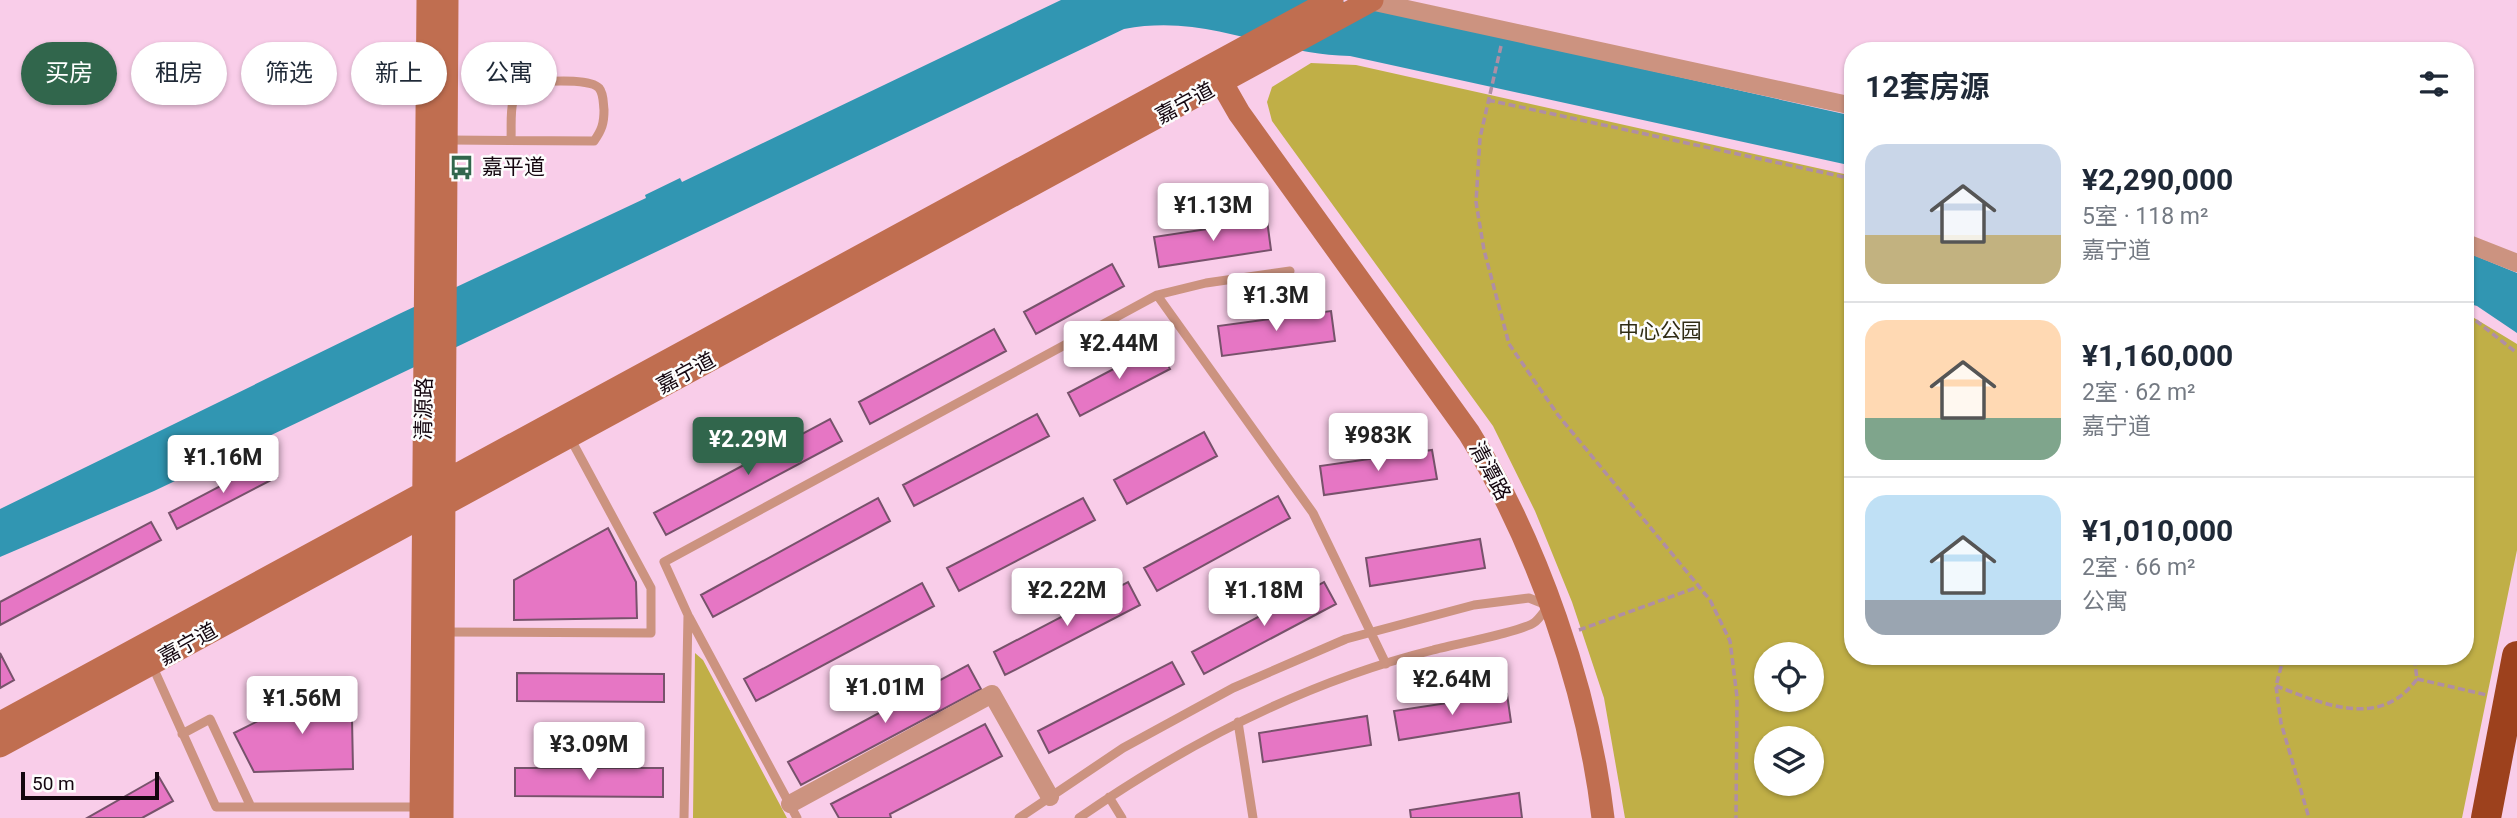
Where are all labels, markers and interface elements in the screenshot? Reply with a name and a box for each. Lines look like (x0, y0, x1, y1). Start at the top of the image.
chip: 买房 (21, 42, 117, 105)
chip: 租房 (131, 42, 227, 105)
chip: 筛选 (241, 42, 337, 105)
chip: 新上 (351, 42, 447, 105)
chip: 公寓 (461, 42, 557, 105)
icon: filters (2415, 65, 2453, 103)
text: 12套房源 (1865, 69, 1989, 104)
street label: 嘉宁道 (1152, 78, 1218, 128)
bus stop icon: 嘉平道 (448, 153, 476, 181)
place label: 嘉平道 (482, 155, 545, 179)
text: ¥2,290,000 (2082, 162, 2233, 197)
icon: home (1921, 172, 2005, 256)
pin: ¥1.13M (1156, 184, 1270, 243)
text: ¥1.13M (1174, 192, 1252, 219)
text: 5室 · 118 m² (2082, 203, 2208, 230)
text: 嘉宁道 (2082, 237, 2151, 264)
pin: ¥1.3M (1227, 274, 1325, 333)
text: ¥1.3M (1243, 282, 1309, 309)
park label: 中心公园 (1618, 319, 1702, 343)
pin: ¥2.44M (1062, 322, 1176, 381)
text: ¥2.44M (1080, 330, 1158, 357)
text: ¥1,160,000 (2082, 338, 2233, 373)
street label: 嘉宁道 (653, 348, 719, 398)
icon: home (1921, 348, 2005, 432)
street label: 清源路 (411, 377, 437, 441)
text: 2室 · 62 m² (2082, 379, 2196, 406)
text: 嘉宁道 (2082, 413, 2151, 440)
pin: ¥983K (1329, 414, 1427, 473)
pin: ¥2.29M (691, 418, 805, 477)
text: ¥983K (1345, 422, 1411, 449)
text: ¥2.29M (709, 426, 787, 453)
pin: ¥1.16M (166, 435, 280, 495)
street label: 清潭路 (1465, 438, 1515, 504)
text: ¥1.16M (184, 444, 262, 471)
text: ¥1,010,000 (2082, 513, 2233, 548)
icon: home (1921, 523, 2005, 607)
text: 2室 · 66 m² (2082, 554, 2196, 581)
pin: ¥2.22M (1010, 568, 1124, 628)
pin: ¥1.18M (1207, 568, 1321, 628)
text: ¥2.22M (1028, 577, 1106, 604)
text: ¥1.18M (1225, 577, 1303, 604)
text: 公寓 (2082, 588, 2128, 615)
street label: 嘉宁道 (155, 618, 221, 670)
map controls (1754, 642, 1824, 796)
button: locate (1754, 642, 1824, 712)
pin: ¥2.64M (1395, 658, 1509, 717)
pin: ¥1.01M (828, 666, 942, 725)
text: ¥2.64M (1413, 666, 1491, 693)
text: ¥1.01M (846, 674, 924, 701)
pin: ¥1.56M (245, 676, 359, 736)
text: ¥1.56M (263, 685, 341, 712)
pin: ¥3.09M (532, 722, 646, 782)
button: layers (1754, 726, 1824, 796)
text: ¥3.09M (550, 731, 628, 758)
scale bar (21, 769, 159, 801)
text: 50 m (32, 772, 75, 795)

